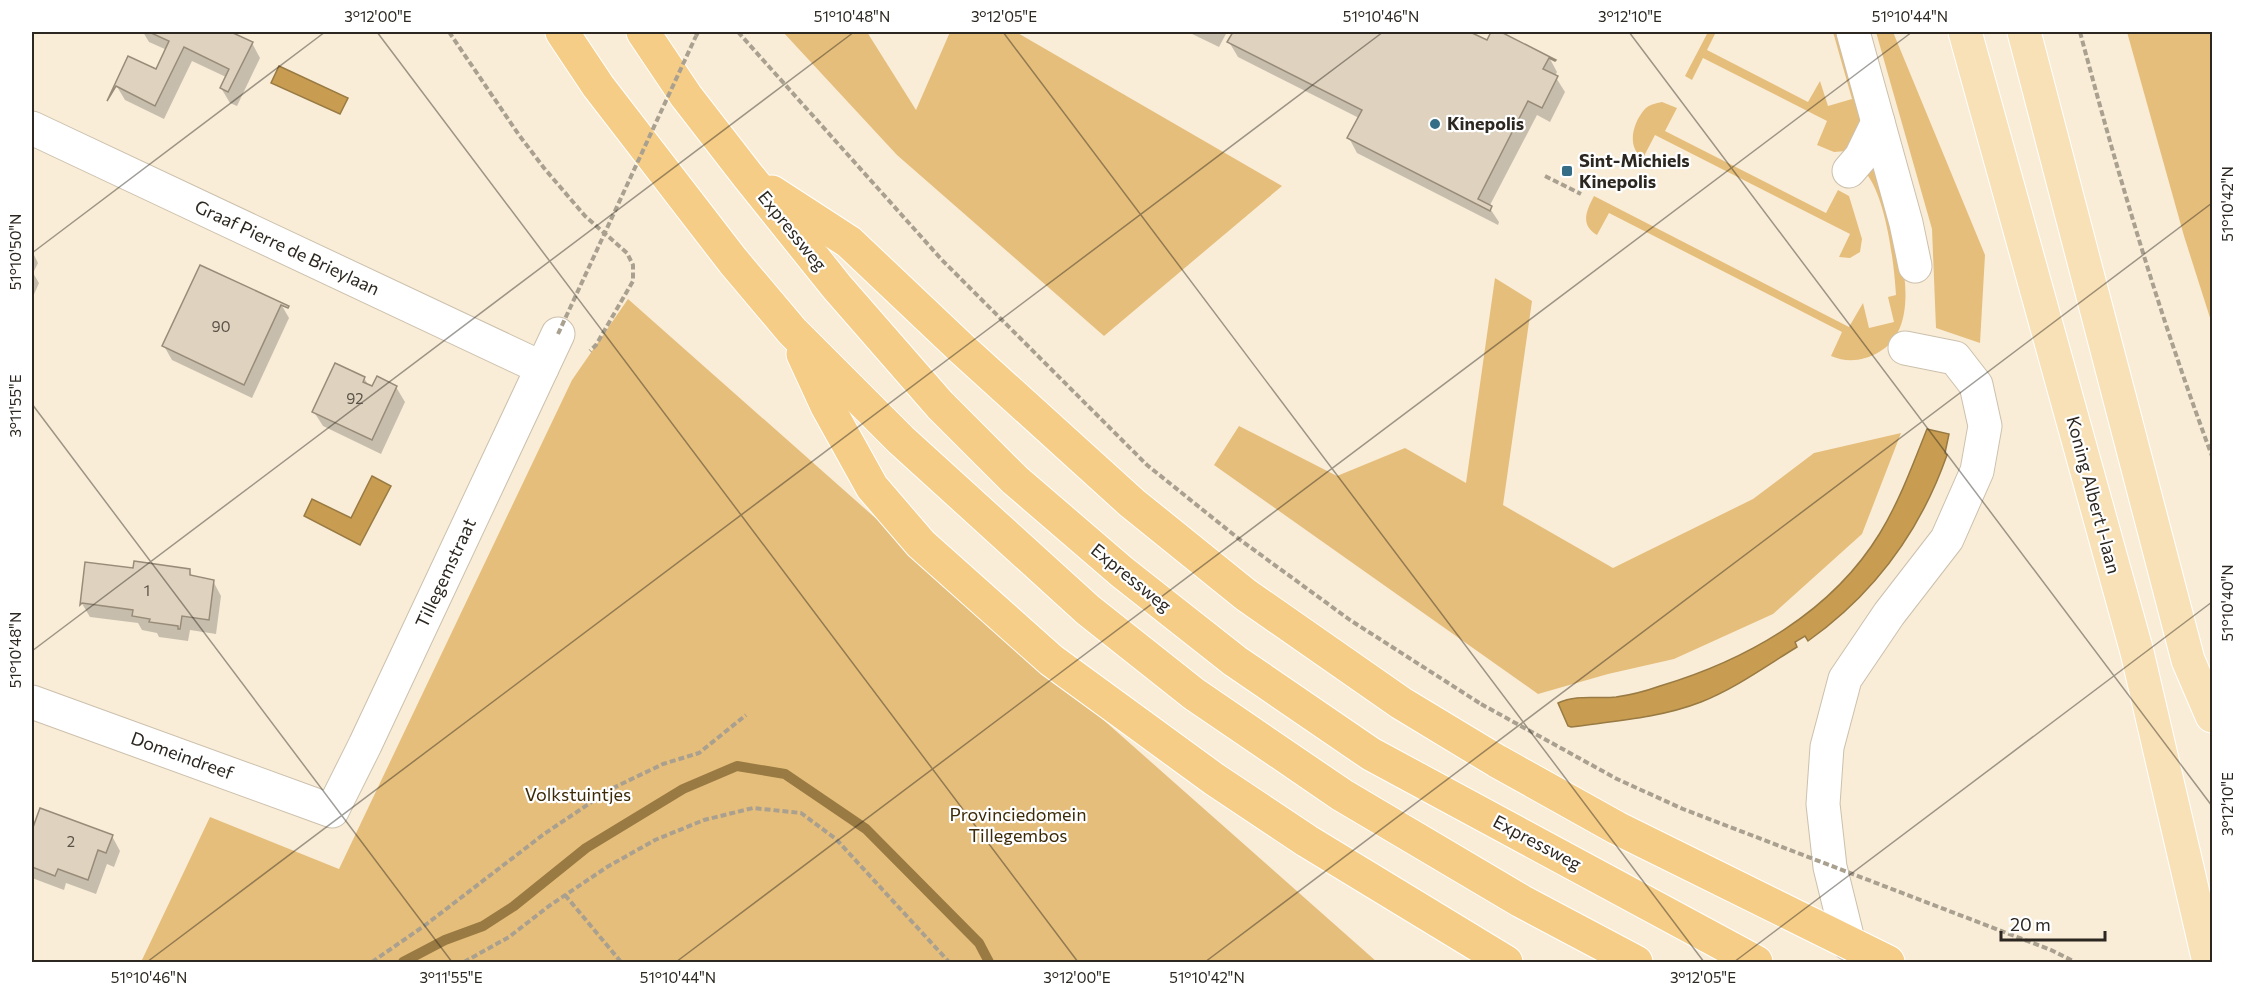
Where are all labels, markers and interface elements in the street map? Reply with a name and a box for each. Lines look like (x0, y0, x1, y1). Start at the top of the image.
text: 3°12'00"E (344, 7, 412, 25)
text: 51°10'48"N (814, 7, 890, 25)
text: 3°12'05"E (971, 7, 1037, 25)
text: 51°10'46"N (1343, 7, 1419, 25)
text: 3°12'10"E (1598, 7, 1662, 25)
text: 51°10'44"N (1872, 7, 1948, 25)
place label: Kinepolis (1447, 112, 1524, 134)
marker: Kinepolis (1428, 117, 1442, 131)
place label: Sint-Michiels Kinepolis (1579, 149, 1690, 192)
marker: Sint-Michiels Kinepolis (1560, 164, 1574, 178)
text: 51°10'42"N (2218, 166, 2236, 242)
street label: Expressweg (754, 186, 832, 275)
street label: Graaf Pierre de Brieylaan (192, 195, 383, 300)
text: 51°10'50"N (6, 214, 24, 290)
house number: 90 (212, 317, 230, 335)
text: 3°11'55"E (6, 374, 24, 438)
house number: 92 (346, 389, 364, 407)
street label: Koning Albert I-laan (2062, 414, 2126, 576)
street label: Tillegemstraat (410, 514, 480, 631)
street label: Expressweg (1087, 538, 1176, 616)
text: 51°10'40"N (2218, 564, 2236, 642)
house number: 1 (144, 581, 150, 599)
text: 51°10'48"N (6, 612, 24, 688)
street label: Domeindreef (128, 726, 237, 784)
text: 3°12'10"E (2218, 772, 2236, 836)
park label: Volkstuintjes (525, 783, 631, 805)
park label: Provinciedomein Tillegembos (949, 803, 1087, 846)
street label: Expressweg (1490, 810, 1586, 875)
house number: 2 (67, 832, 75, 850)
scale bar (2001, 904, 2104, 942)
text: 20 m (2010, 913, 2051, 935)
text: 51°10'46"N (111, 968, 187, 986)
text: 3°11'55"E (419, 968, 483, 986)
text: 51°10'44"N (640, 968, 716, 986)
text: 3°12'00"E (1043, 968, 1111, 986)
text: 51°10'42"N (1169, 968, 1245, 986)
text: 3°12'05"E (1670, 968, 1736, 986)

